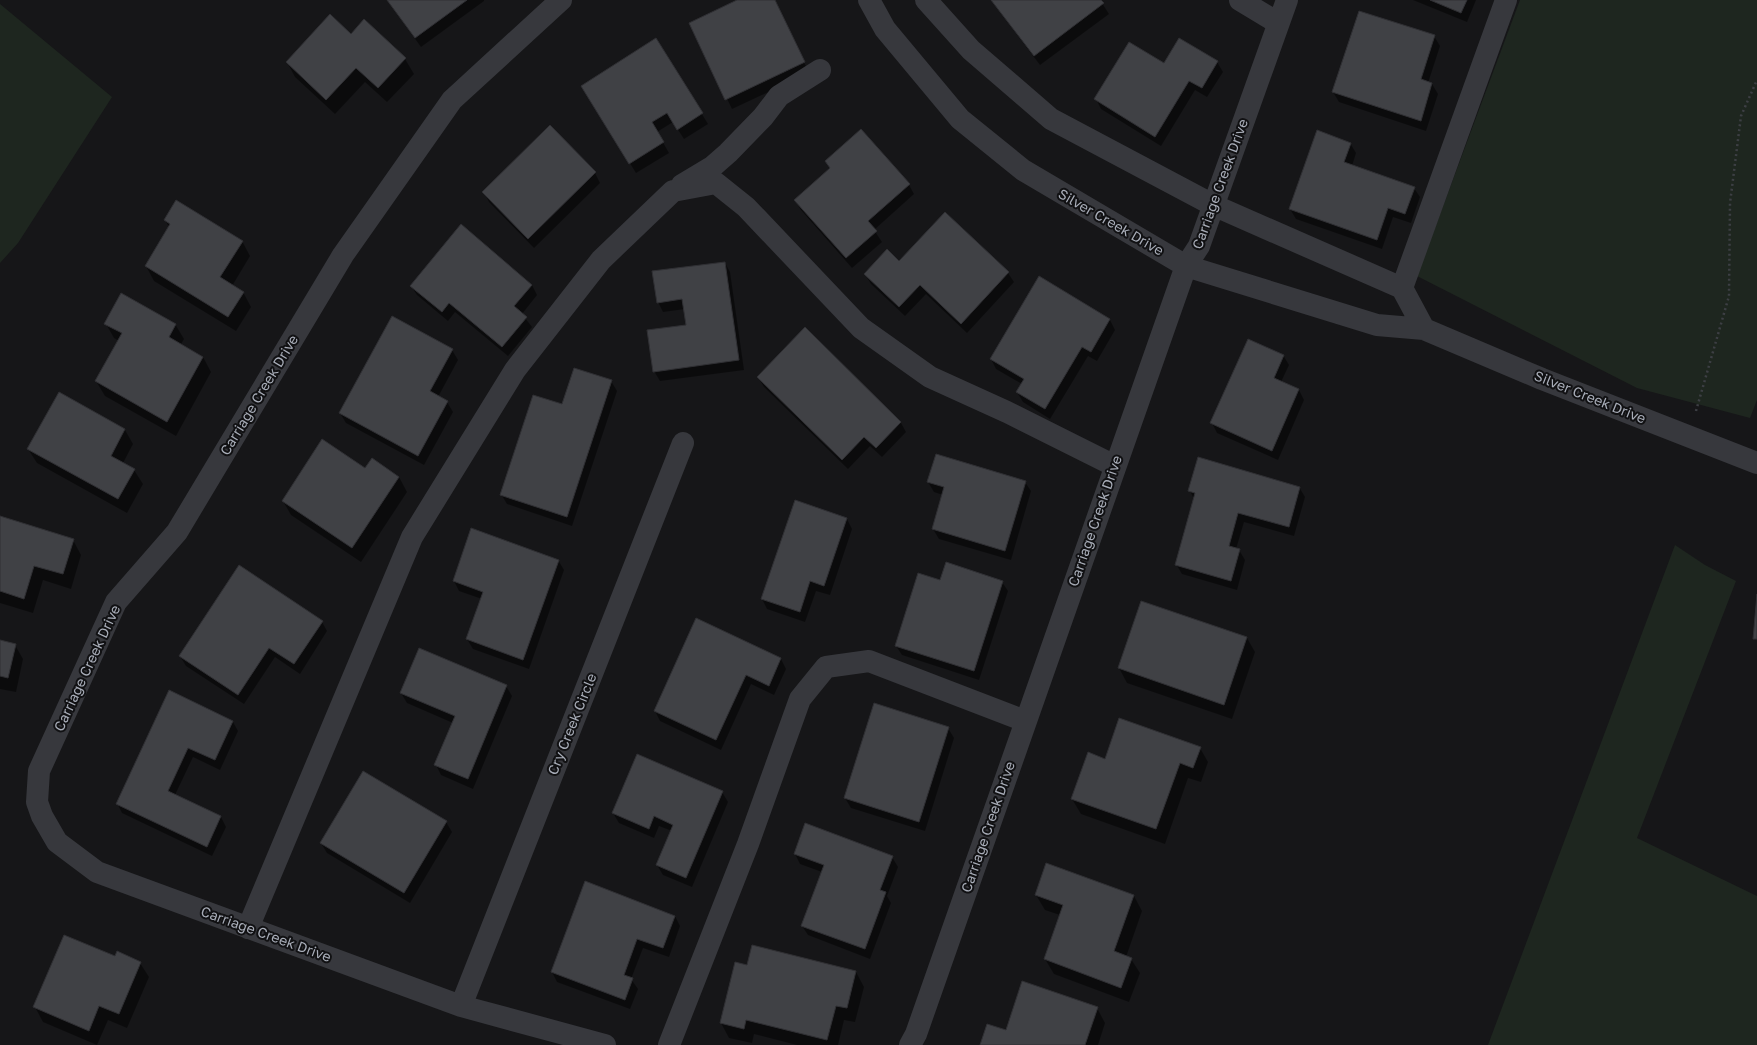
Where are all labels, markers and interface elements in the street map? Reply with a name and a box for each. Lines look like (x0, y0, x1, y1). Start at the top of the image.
street label: Carriage Creek Drive (1188, 116, 1251, 251)
street label: Silver Creek Drive (1056, 185, 1167, 259)
street label: Carriage Creek Drive (216, 331, 301, 458)
street label: Silver Creek Drive (1532, 366, 1648, 427)
street label: Carriage Creek Drive (1064, 453, 1125, 589)
street label: Carriage Creek Drive (50, 602, 123, 734)
street label: Cry Creek Circle (543, 671, 600, 777)
street label: Carriage Creek Drive (957, 759, 1018, 895)
street label: Carriage Creek Drive (199, 902, 334, 965)

